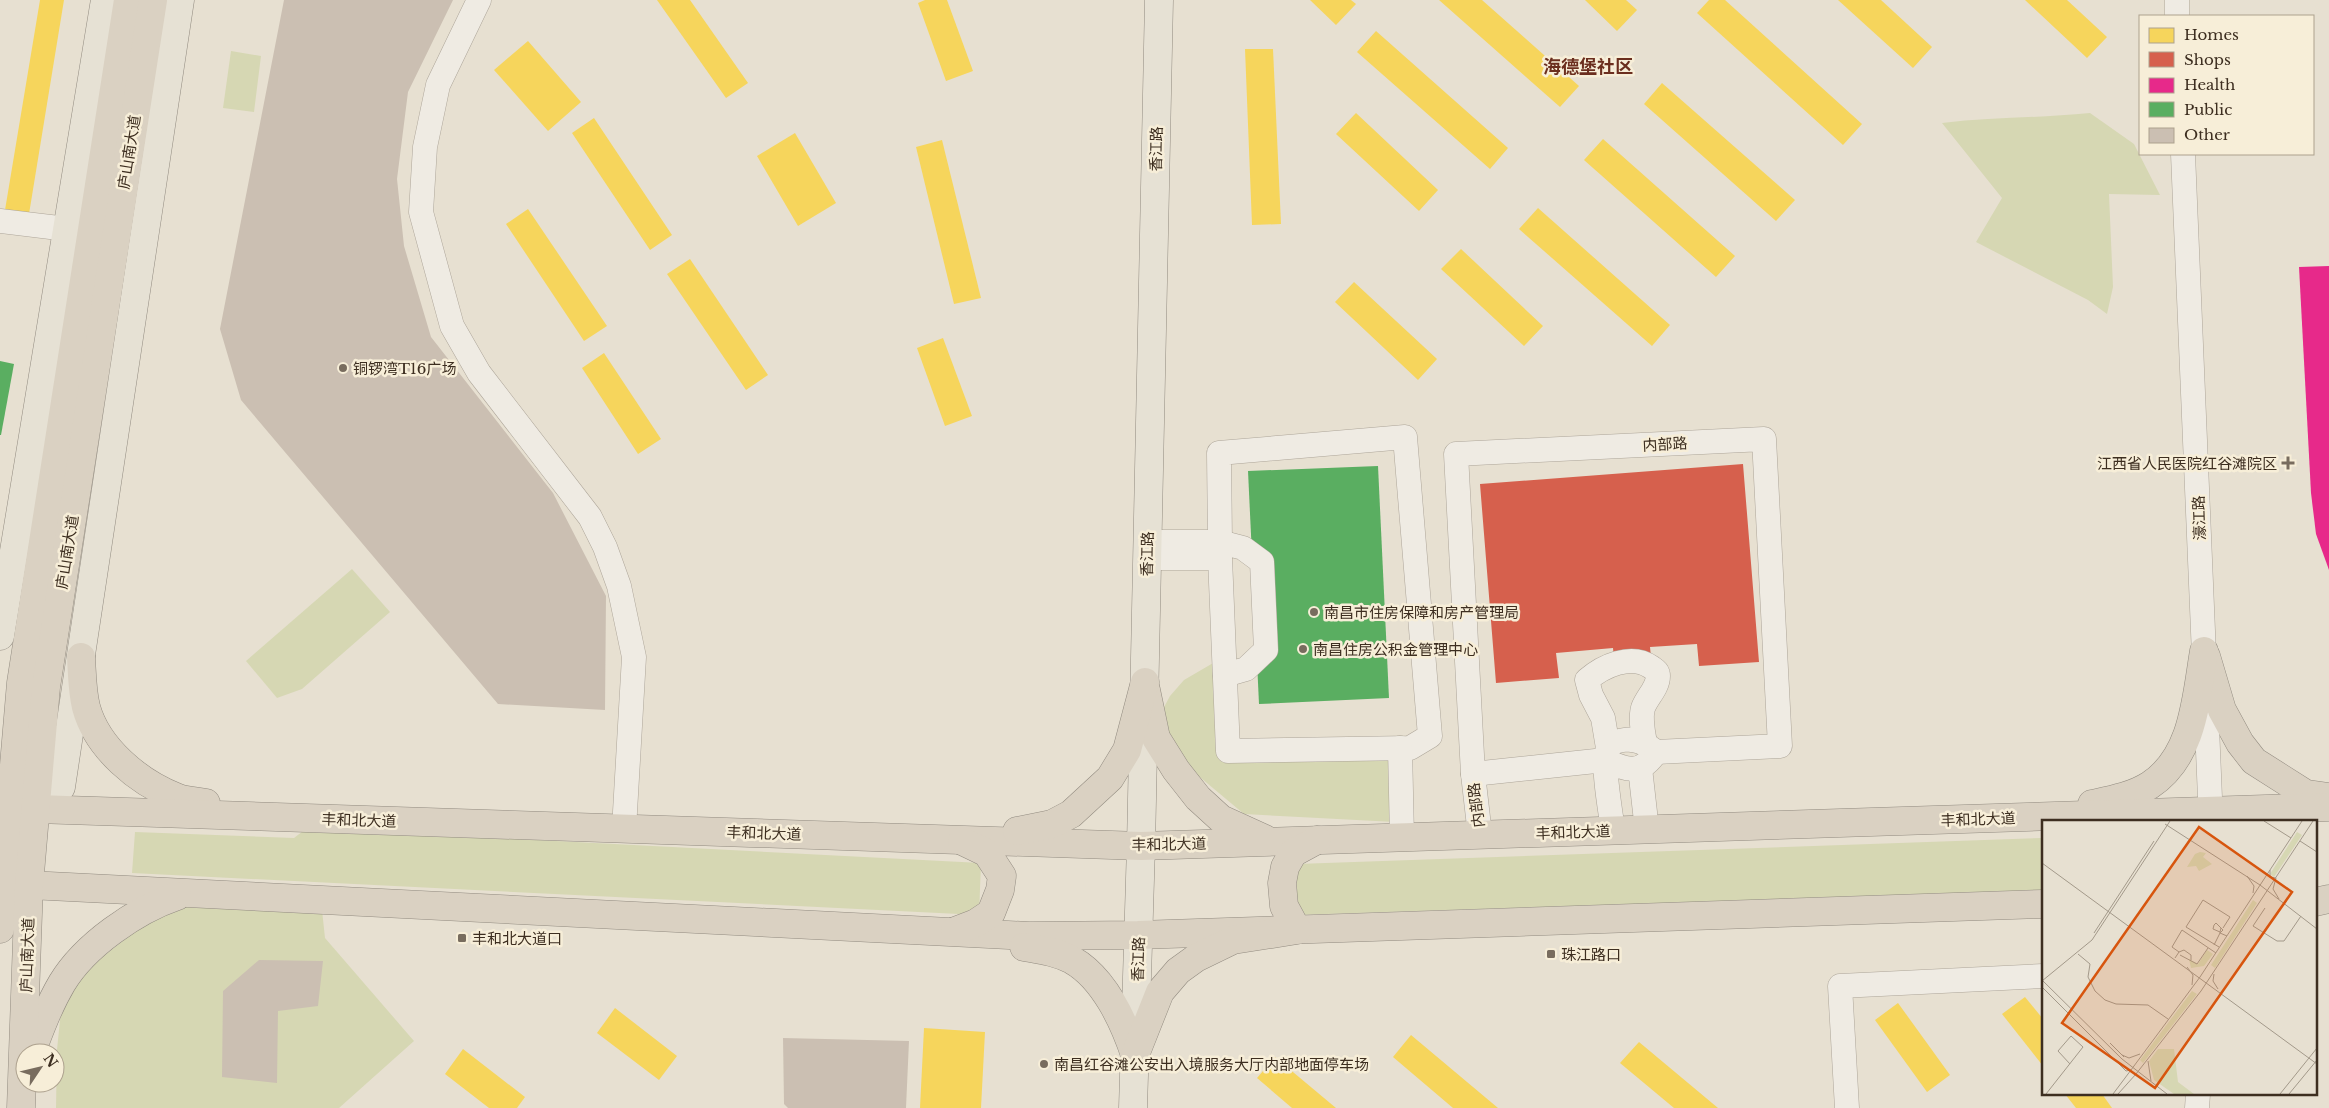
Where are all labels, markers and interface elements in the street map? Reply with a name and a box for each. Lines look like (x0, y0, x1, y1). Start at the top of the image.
legend (2139, 15, 2314, 155)
text: Homes (2184, 25, 2239, 44)
text: Shops (2184, 50, 2231, 69)
district label: 海德堡社区 (1543, 56, 1633, 78)
text: Health (2184, 75, 2235, 94)
text: Public (2184, 100, 2232, 119)
street label: 庐山南大道 (114, 113, 144, 191)
text: Other (2184, 125, 2231, 144)
street label: 香江路 (1146, 126, 1166, 172)
place label: 铜锣湾T16广场 (353, 359, 456, 378)
marker: 铜锣湾T16广场 (337, 362, 349, 374)
street label: 内部路 (1642, 433, 1688, 455)
place label: 江西省人民医院红谷滩院区 (2097, 454, 2277, 473)
marker: 江西省人民医院红谷滩院区 (2281, 456, 2295, 470)
street label: 濠江路 (2189, 495, 2209, 541)
street label: 庐山南大道 (52, 513, 82, 591)
street label: 香江路 (1137, 531, 1157, 577)
place label: 南昌市住房保障和房产管理局 (1324, 603, 1519, 622)
marker: 南昌市住房保障和房产管理局 (1308, 606, 1320, 618)
place label: 南昌住房公积金管理中心 (1313, 640, 1478, 659)
marker: 南昌住房公积金管理中心 (1297, 643, 1309, 655)
street label: 内部路 (1464, 782, 1488, 828)
street label: 丰和北大道 (1940, 808, 2016, 830)
street label: 丰和北大道 (321, 809, 397, 831)
inset map (2042, 820, 2316, 1096)
street label: 丰和北大道 (1535, 821, 1611, 843)
street label: 丰和北大道 (726, 822, 802, 844)
street label: 丰和北大道 (1131, 834, 1207, 854)
street label: 庐山南大道 (16, 917, 38, 993)
place label: 丰和北大道口 (472, 929, 562, 948)
marker: 丰和北大道口 (456, 932, 468, 944)
street label: 香江路 (1128, 936, 1148, 982)
place label: 珠江路口 (1561, 945, 1621, 964)
marker: 珠江路口 (1545, 948, 1557, 960)
north arrow (15, 1043, 65, 1093)
text: N (39, 1050, 62, 1071)
place label: 南昌红谷滩公安出入境服务大厅内部地面停车场 (1054, 1055, 1369, 1074)
marker: 南昌红谷滩公安出入境服务大厅内部地面停车场 (1038, 1058, 1050, 1070)

